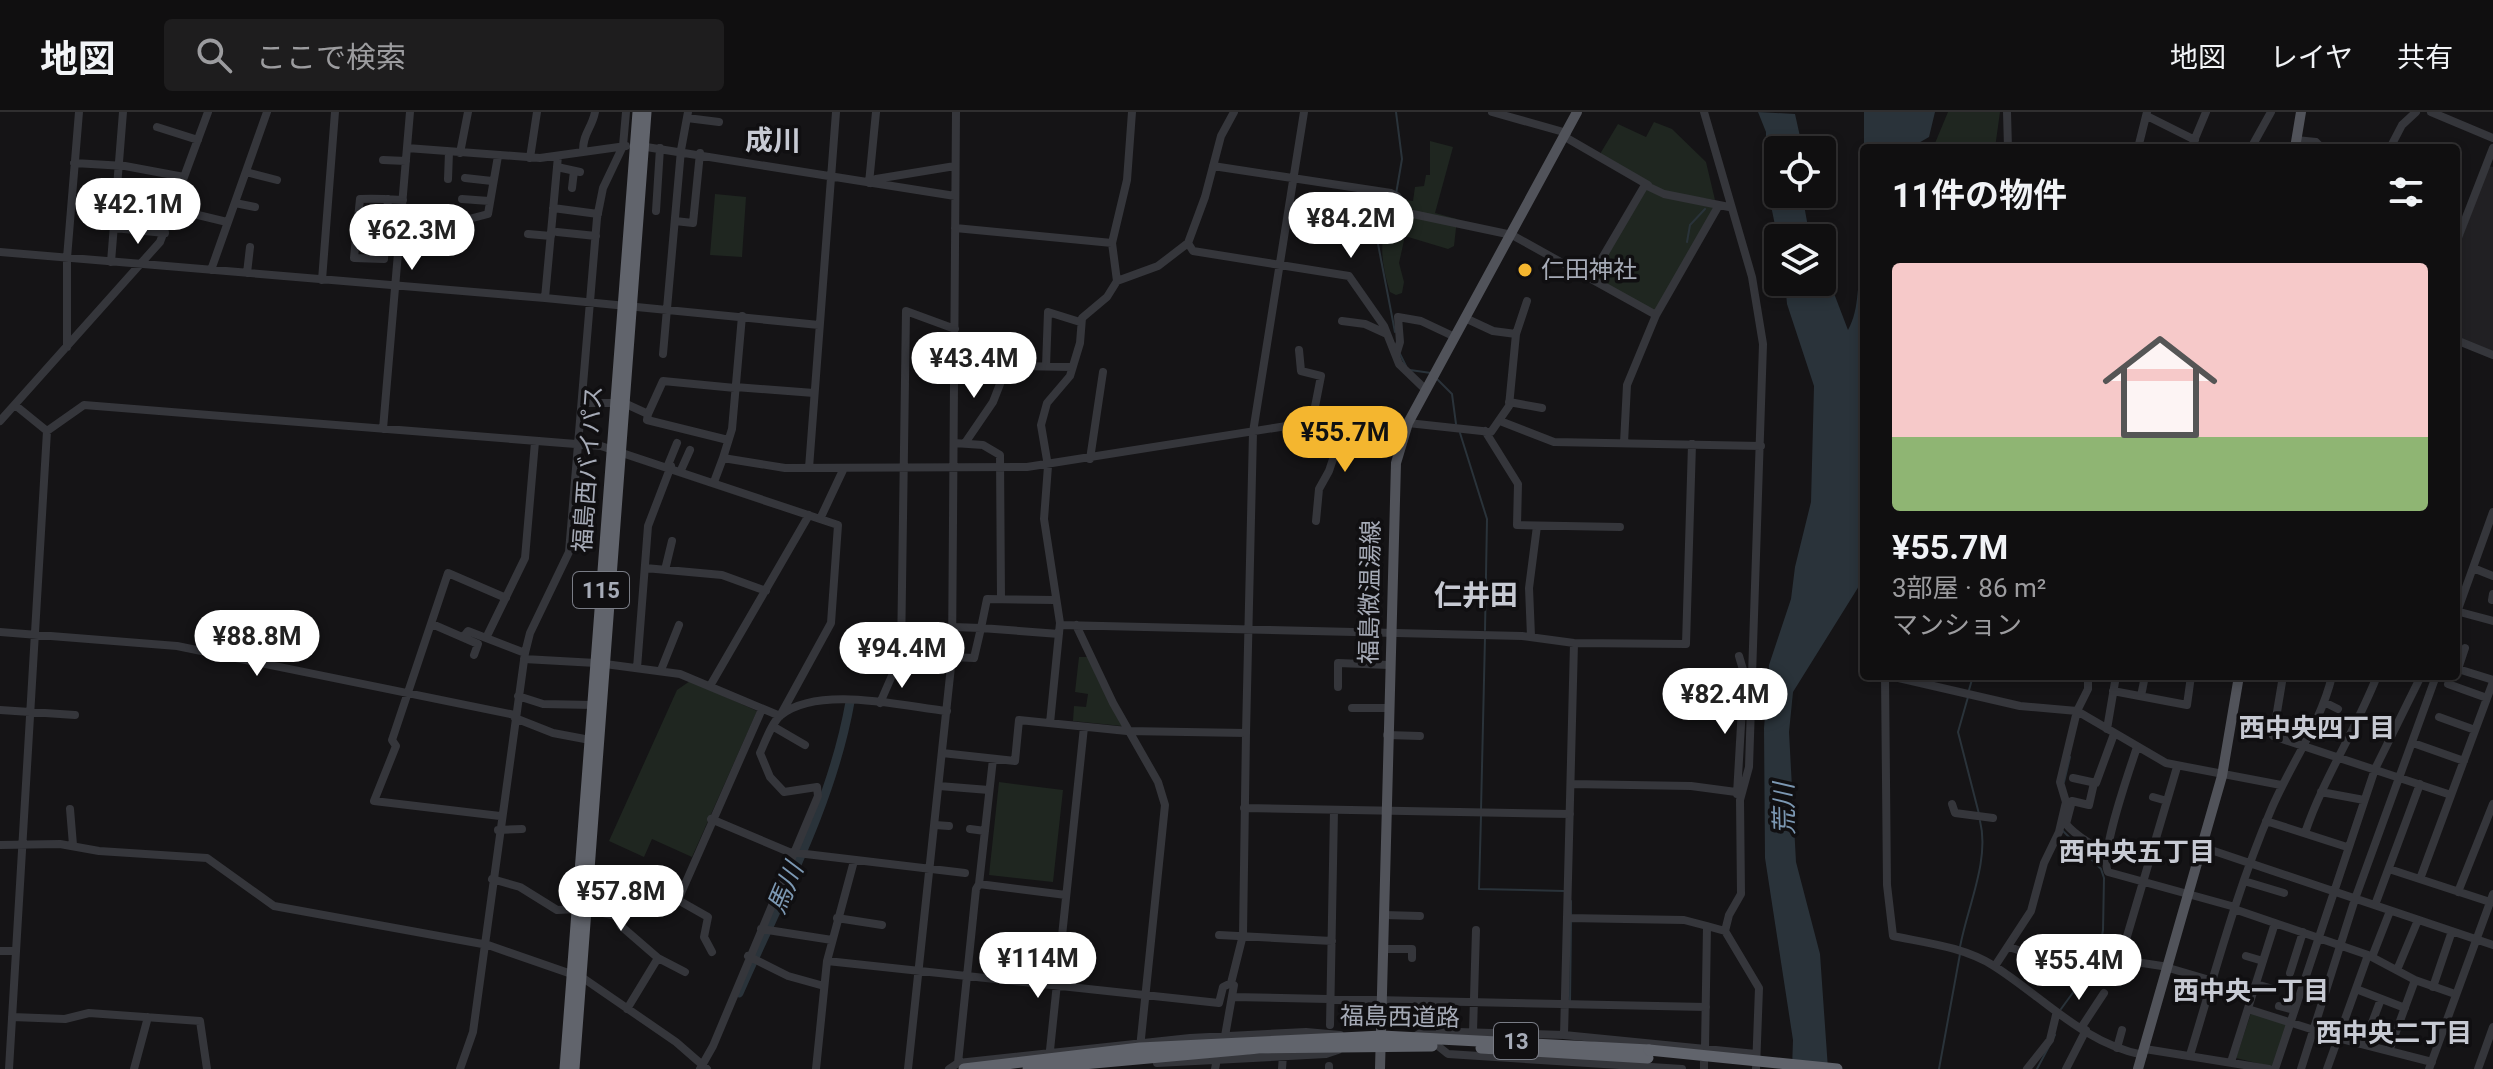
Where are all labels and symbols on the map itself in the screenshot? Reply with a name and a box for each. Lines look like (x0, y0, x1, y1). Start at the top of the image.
district label: 成川 (745, 124, 801, 157)
pin: ¥42.1M (73, 178, 203, 246)
pin: ¥84.2M (1286, 192, 1416, 260)
pin: ¥62.3M (347, 204, 477, 272)
place label: 仁田神社 (1541, 256, 1637, 284)
marker: 仁田神社 (1516, 261, 1534, 279)
pin: ¥43.4M (909, 332, 1039, 400)
street label: 福島西バイパス (568, 384, 608, 554)
pin: ¥55.7M (1280, 406, 1410, 474)
street label: 福島微温湯線 (1355, 520, 1385, 664)
road number: 115 (573, 572, 629, 608)
district label: 仁井田 (1434, 579, 1518, 612)
pin: ¥88.8M (192, 610, 322, 678)
pin: ¥94.4M (837, 622, 967, 690)
pin: ¥82.4M (1660, 668, 1790, 736)
district label: 西中央四丁目 (2239, 713, 2395, 743)
water label: 荒川 (1768, 780, 1799, 835)
district label: 西中央五丁目 (2059, 837, 2215, 867)
water label: 馬川 (761, 855, 810, 918)
pin: ¥57.8M (556, 865, 686, 933)
pin: ¥114M (982, 932, 1094, 1000)
pin: ¥55.4M (2014, 934, 2144, 1002)
district label: 西中央一丁目 (2173, 976, 2329, 1006)
street label: 福島西道路 (1340, 1002, 1460, 1032)
district label: 西中央二丁目 (2316, 1018, 2472, 1048)
road number: 13 (1494, 1023, 1538, 1059)

